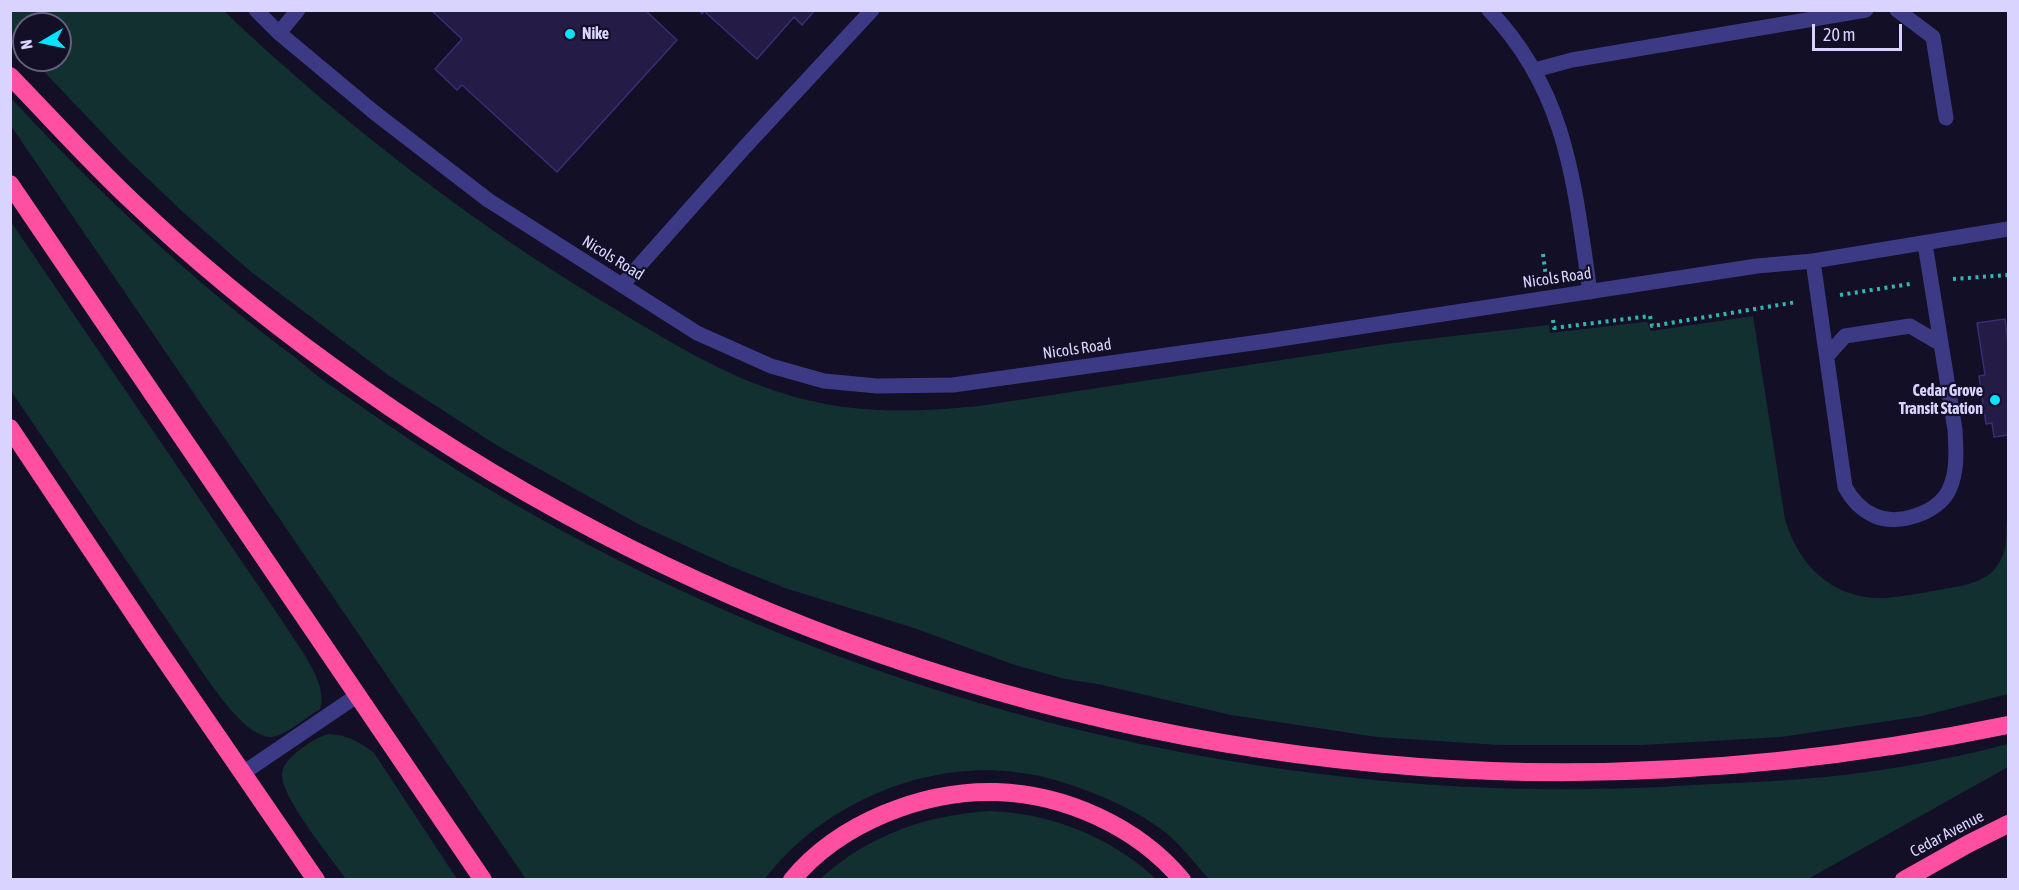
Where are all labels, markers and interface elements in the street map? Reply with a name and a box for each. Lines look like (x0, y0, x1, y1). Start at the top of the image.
north arrow (12, 12, 72, 72)
scale bar (1815, 12, 1905, 50)
place label: Nike (582, 24, 609, 44)
text: 20 m (1823, 24, 1855, 45)
marker: Nike (563, 27, 577, 41)
text: N (17, 38, 36, 51)
street label: Nicols Road (579, 232, 647, 284)
street label: Nicols Road (1521, 264, 1593, 292)
street label: Nicols Road (1041, 335, 1113, 363)
place label: Cedar Grove Transit Station (1899, 381, 1983, 419)
marker: Cedar Grove Transit Station (1988, 393, 2002, 407)
street label: Cedar Avenue (1907, 807, 1987, 861)

